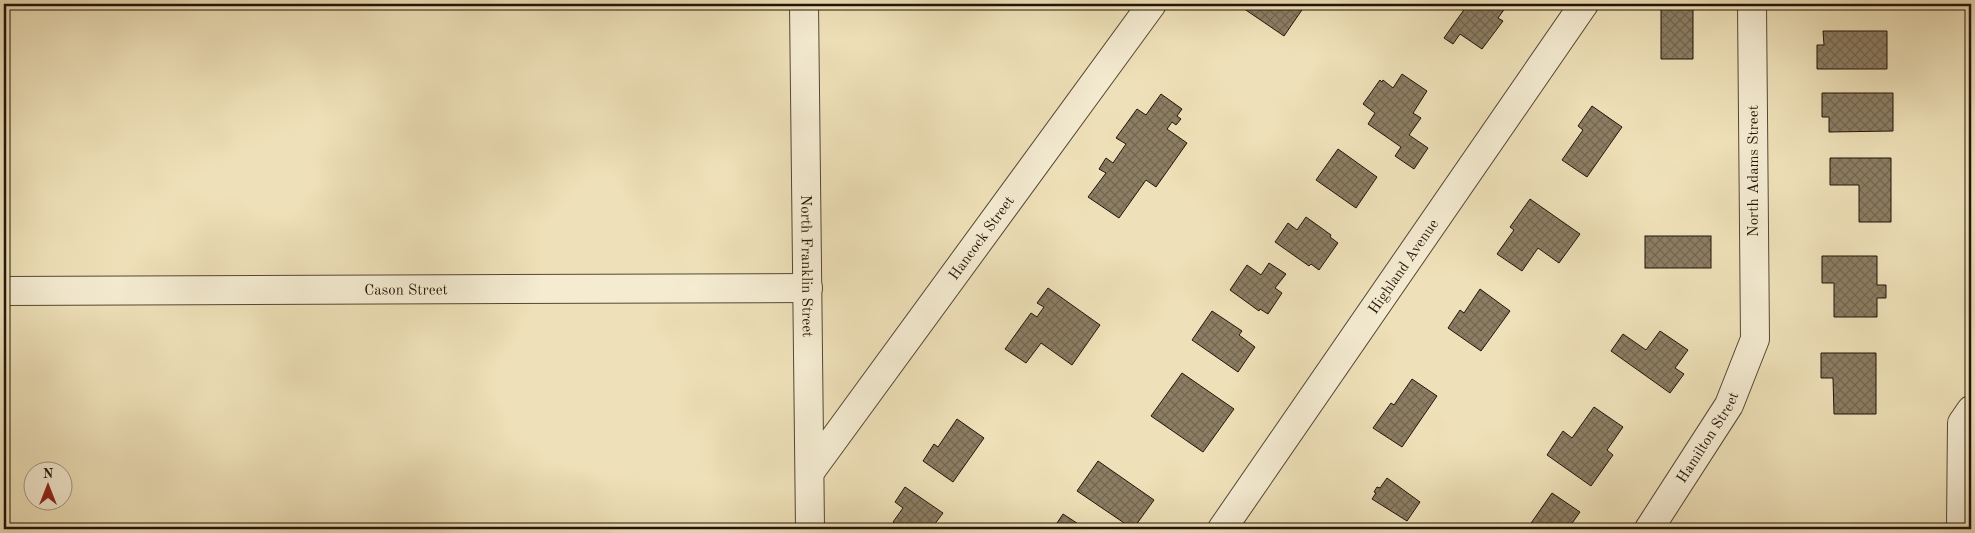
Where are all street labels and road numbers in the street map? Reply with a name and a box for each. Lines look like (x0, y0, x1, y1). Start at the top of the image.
street label: North Adams Street (1747, 105, 1762, 237)
street label: Hancock Street (947, 194, 1018, 283)
street label: North Franklin Street (797, 195, 814, 337)
street label: Highland Avenue (1366, 217, 1442, 317)
street label: Cason Street (364, 283, 448, 299)
street label: Hamilton Street (1675, 390, 1742, 486)

